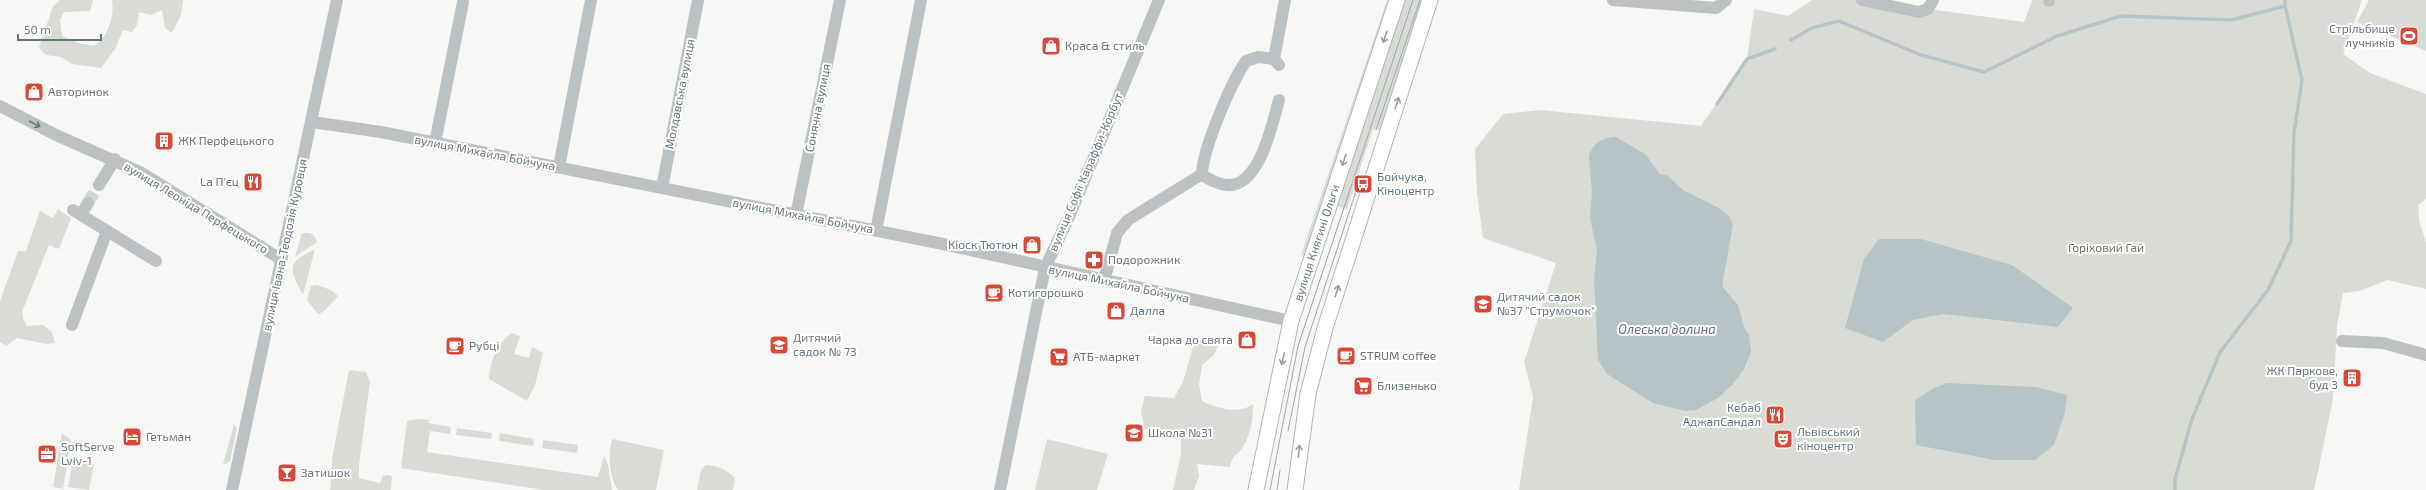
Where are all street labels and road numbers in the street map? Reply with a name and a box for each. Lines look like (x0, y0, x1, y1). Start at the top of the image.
street label: Молдавська вулиця (661, 37, 698, 150)
street label: Сонячна вулиця (802, 62, 833, 153)
street label: вулиця Софії Караффи-Корбут (1045, 90, 1126, 253)
street label: вулиця Михайла Бойчука (413, 131, 557, 174)
street label: вулиця Івана-Теодозія Куровця (259, 157, 310, 332)
street label: вулиця Леоніда Перфецького (121, 158, 271, 257)
street label: вулиця Княгині Ольги (1290, 182, 1342, 303)
street label: вулиця Михайла Бойчука (731, 194, 875, 237)
street label: вулиця Михайла Бойчука (1047, 261, 1191, 306)

